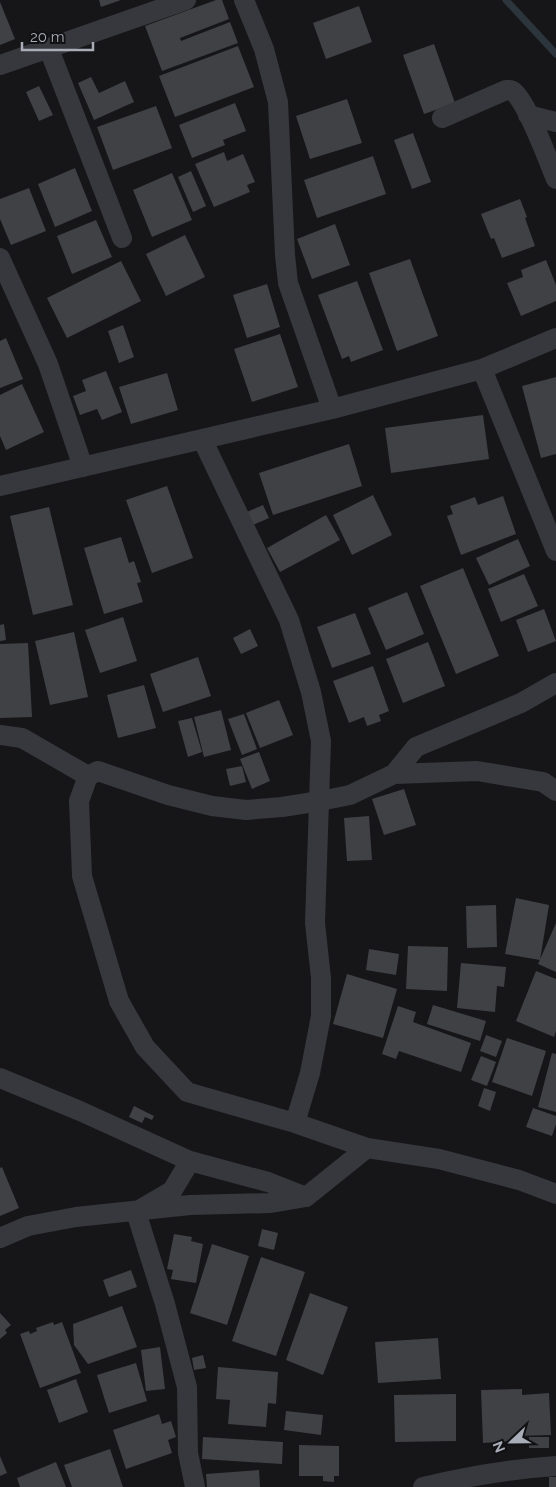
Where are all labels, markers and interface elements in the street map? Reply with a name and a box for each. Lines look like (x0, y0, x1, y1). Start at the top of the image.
scale bar (22, 20, 94, 52)
text: 20 m (30, 28, 65, 46)
north arrow (486, 1417, 536, 1467)
text: N (490, 1439, 508, 1455)

